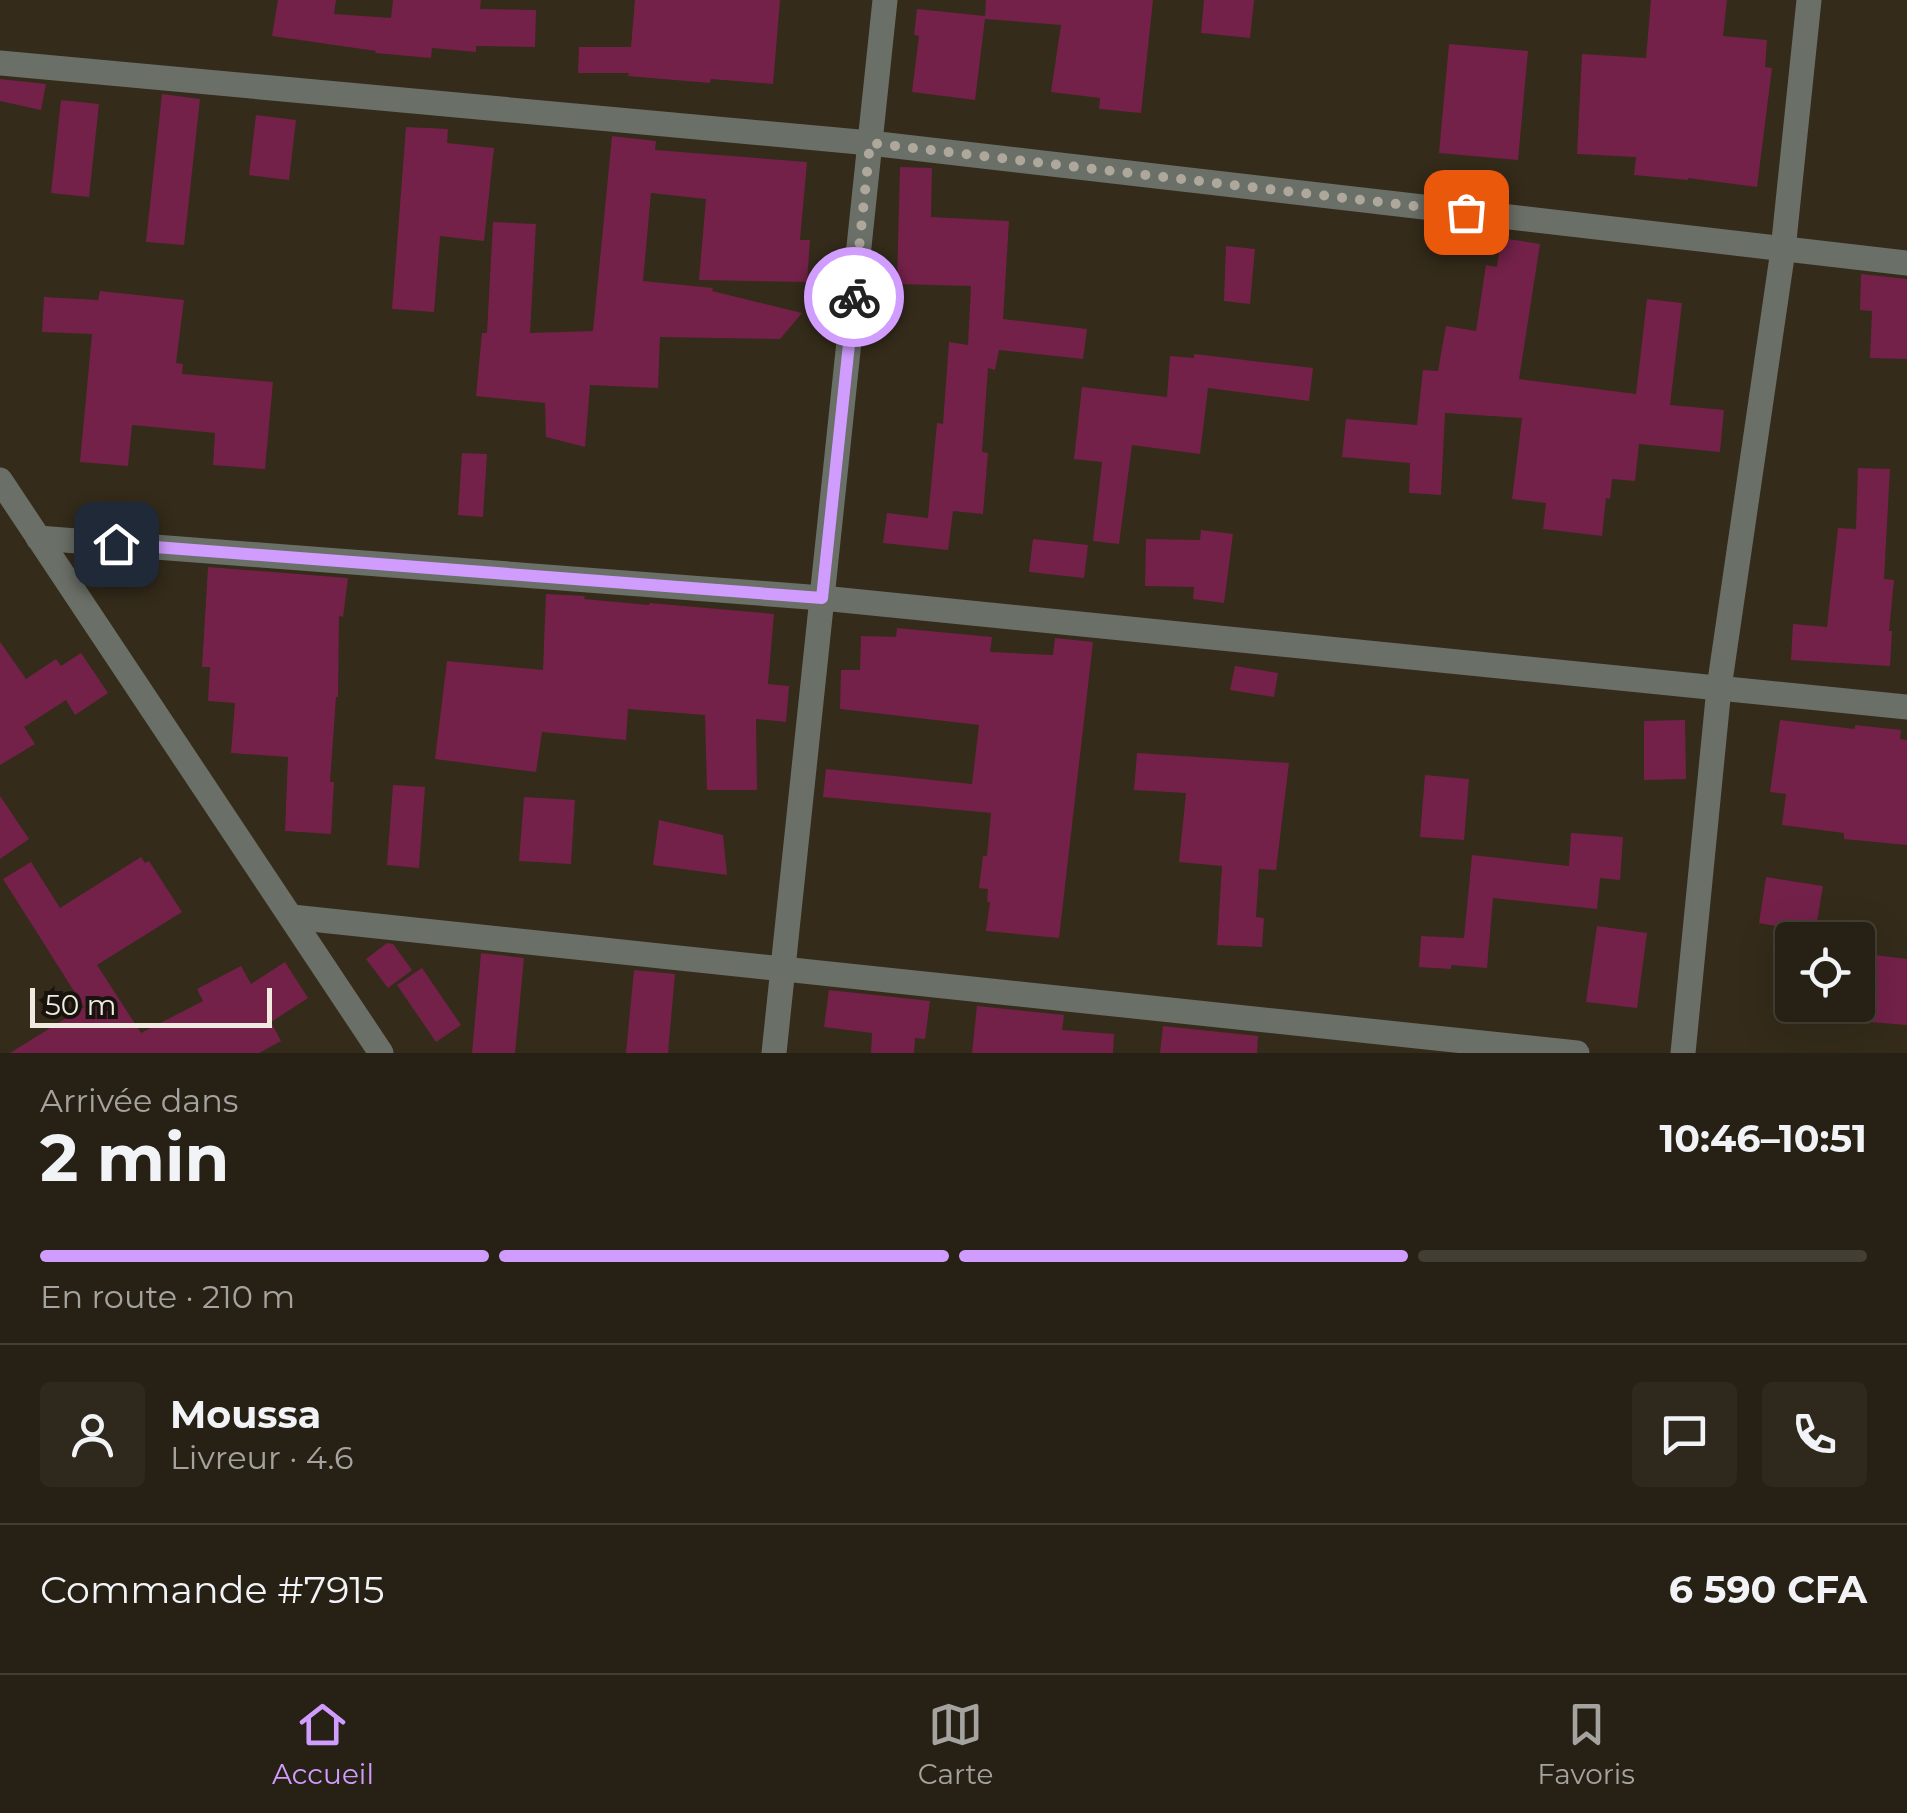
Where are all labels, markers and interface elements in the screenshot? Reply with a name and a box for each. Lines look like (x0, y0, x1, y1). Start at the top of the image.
pin (1424, 170, 1509, 255)
icon: bag (1439, 185, 1494, 240)
courier (804, 247, 904, 347)
icon: bike (827, 270, 882, 325)
pin (74, 502, 159, 587)
icon: home (89, 517, 144, 572)
map controls (1775, 922, 1875, 1022)
button: locate (1775, 922, 1875, 1022)
scale bar (30, 983, 272, 1028)
text: 50 m (45, 988, 116, 1022)
text: Arrivée dans (40, 1081, 238, 1120)
text: 10:46–10:51 (1659, 1115, 1867, 1162)
text: 2 min (40, 1118, 229, 1197)
text: En route · 210 m (40, 1277, 295, 1316)
button: person (40, 1382, 145, 1487)
button: chat (1632, 1382, 1737, 1487)
button: phone (1762, 1382, 1867, 1487)
text: Moussa (170, 1391, 321, 1438)
text: Livreur · 4.6 (170, 1438, 353, 1477)
text: Commande #7915 (40, 1566, 385, 1613)
text: 6 590 CFA (1669, 1566, 1867, 1613)
tab: Accueil (272, 1697, 374, 1791)
tab: Carte (918, 1697, 993, 1791)
tab: Favoris (1537, 1697, 1635, 1791)

